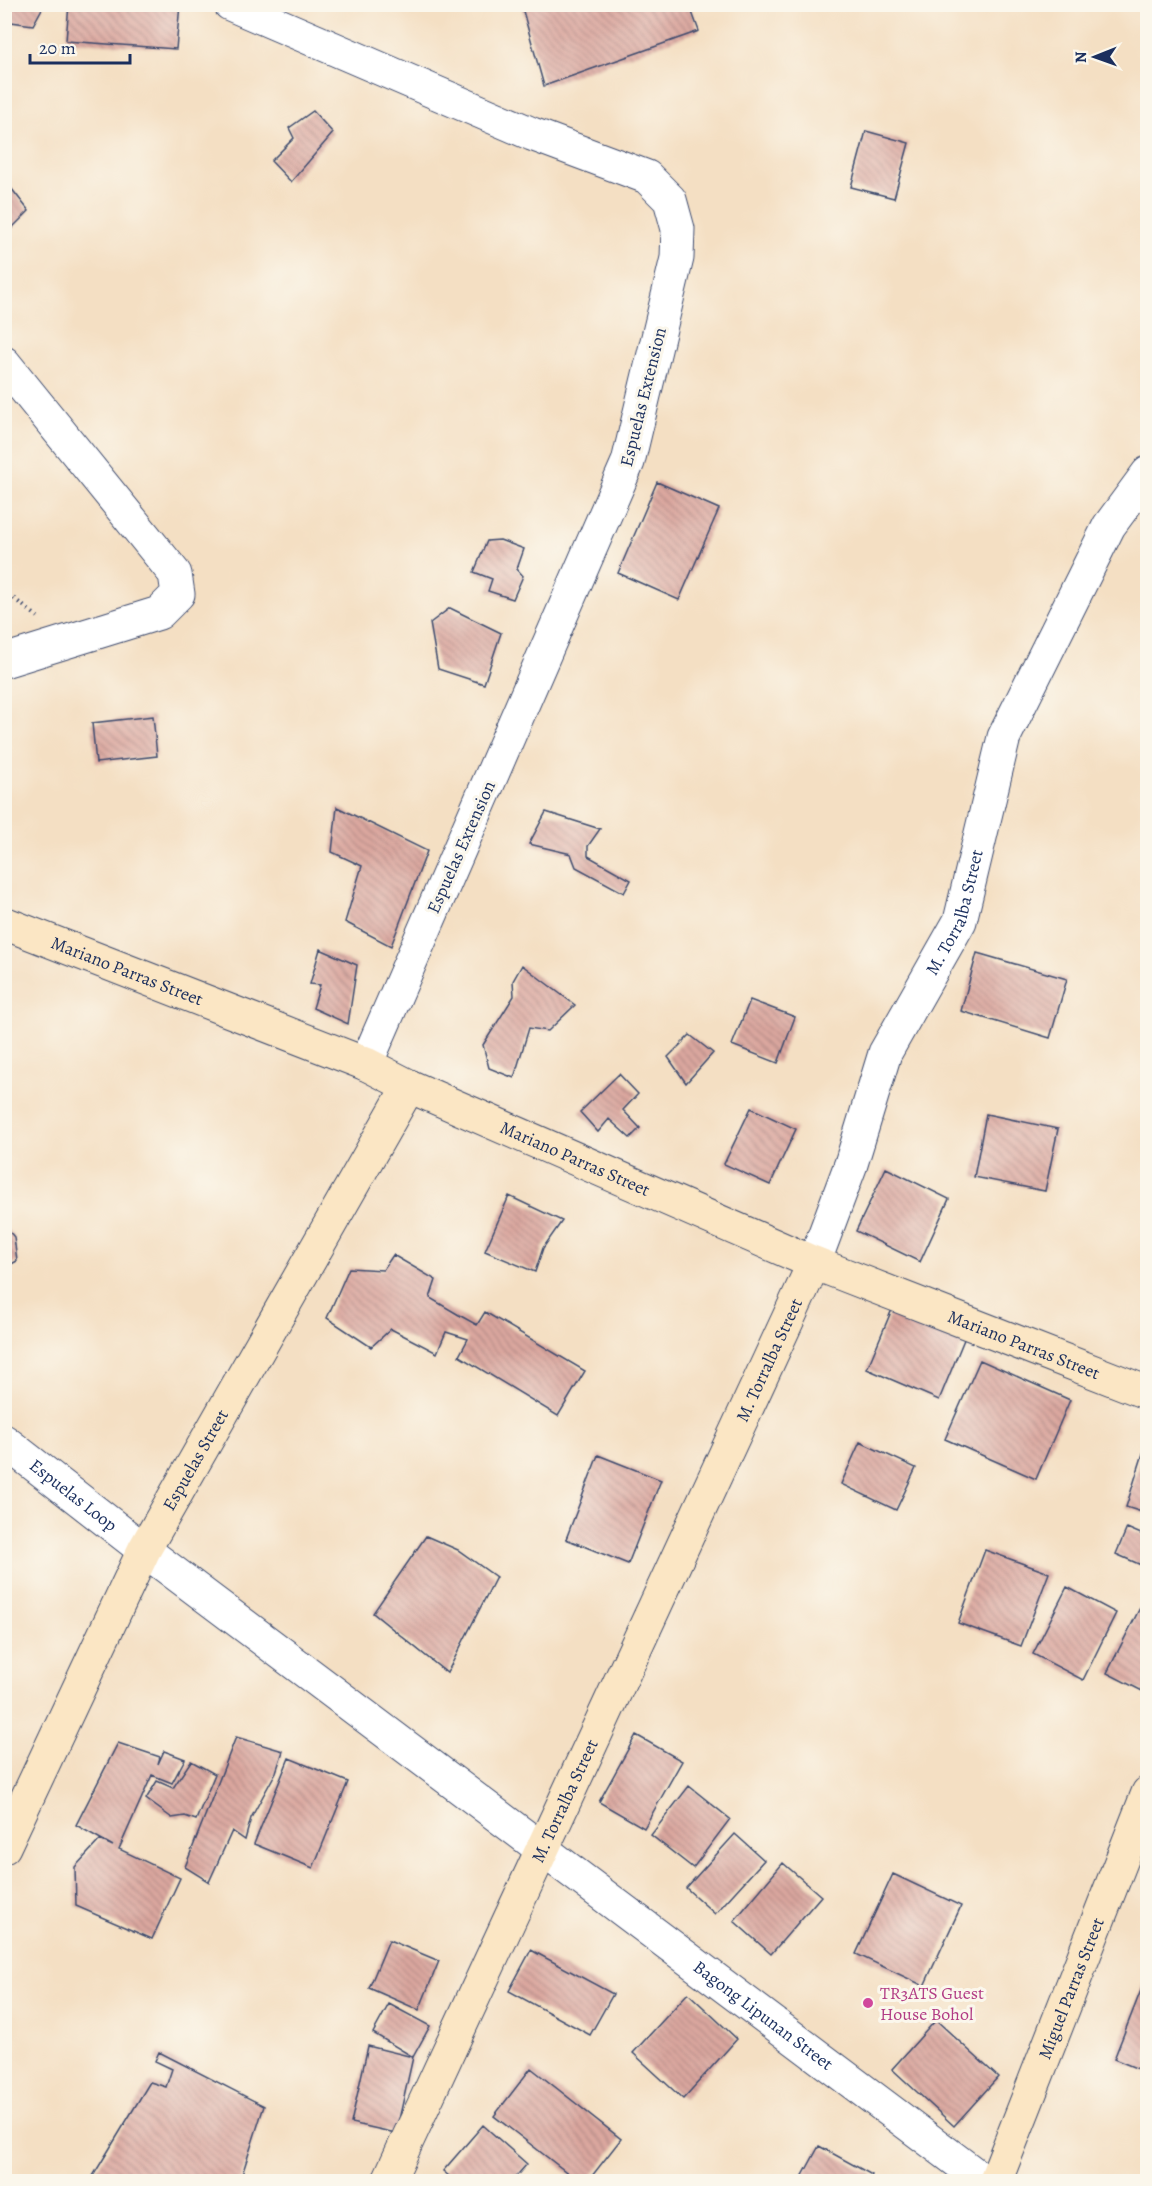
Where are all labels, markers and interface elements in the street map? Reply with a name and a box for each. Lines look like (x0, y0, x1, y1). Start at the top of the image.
scale bar (30, 27, 130, 65)
north arrow (1065, 27, 1125, 87)
text: 20 m (39, 36, 76, 60)
text: N (1070, 51, 1092, 63)
street label: Espuelas Extension (614, 325, 672, 469)
street label: Espuelas Extension (421, 777, 501, 917)
street label: M. Torralba Street (920, 847, 989, 979)
street label: Mariano Parras Street (47, 930, 207, 1011)
street label: Mariano Parras Street (496, 1115, 654, 1202)
street label: M. Torralba Street (730, 1294, 808, 1426)
street label: Mariano Parras Street (944, 1304, 1103, 1385)
street label: Espuelas Street (157, 1405, 234, 1515)
street label: Espuelas Loop (24, 1453, 122, 1537)
street label: M. Torralba Street (526, 1735, 604, 1867)
street label: Miguel Parras Street (1032, 1914, 1110, 2063)
street label: Bagong Lipunan Street (688, 1955, 838, 2076)
place label: TR3ATS Guest House Bohol (880, 1981, 984, 2026)
marker: TR3ATS Guest House Bohol (861, 1996, 875, 2010)

